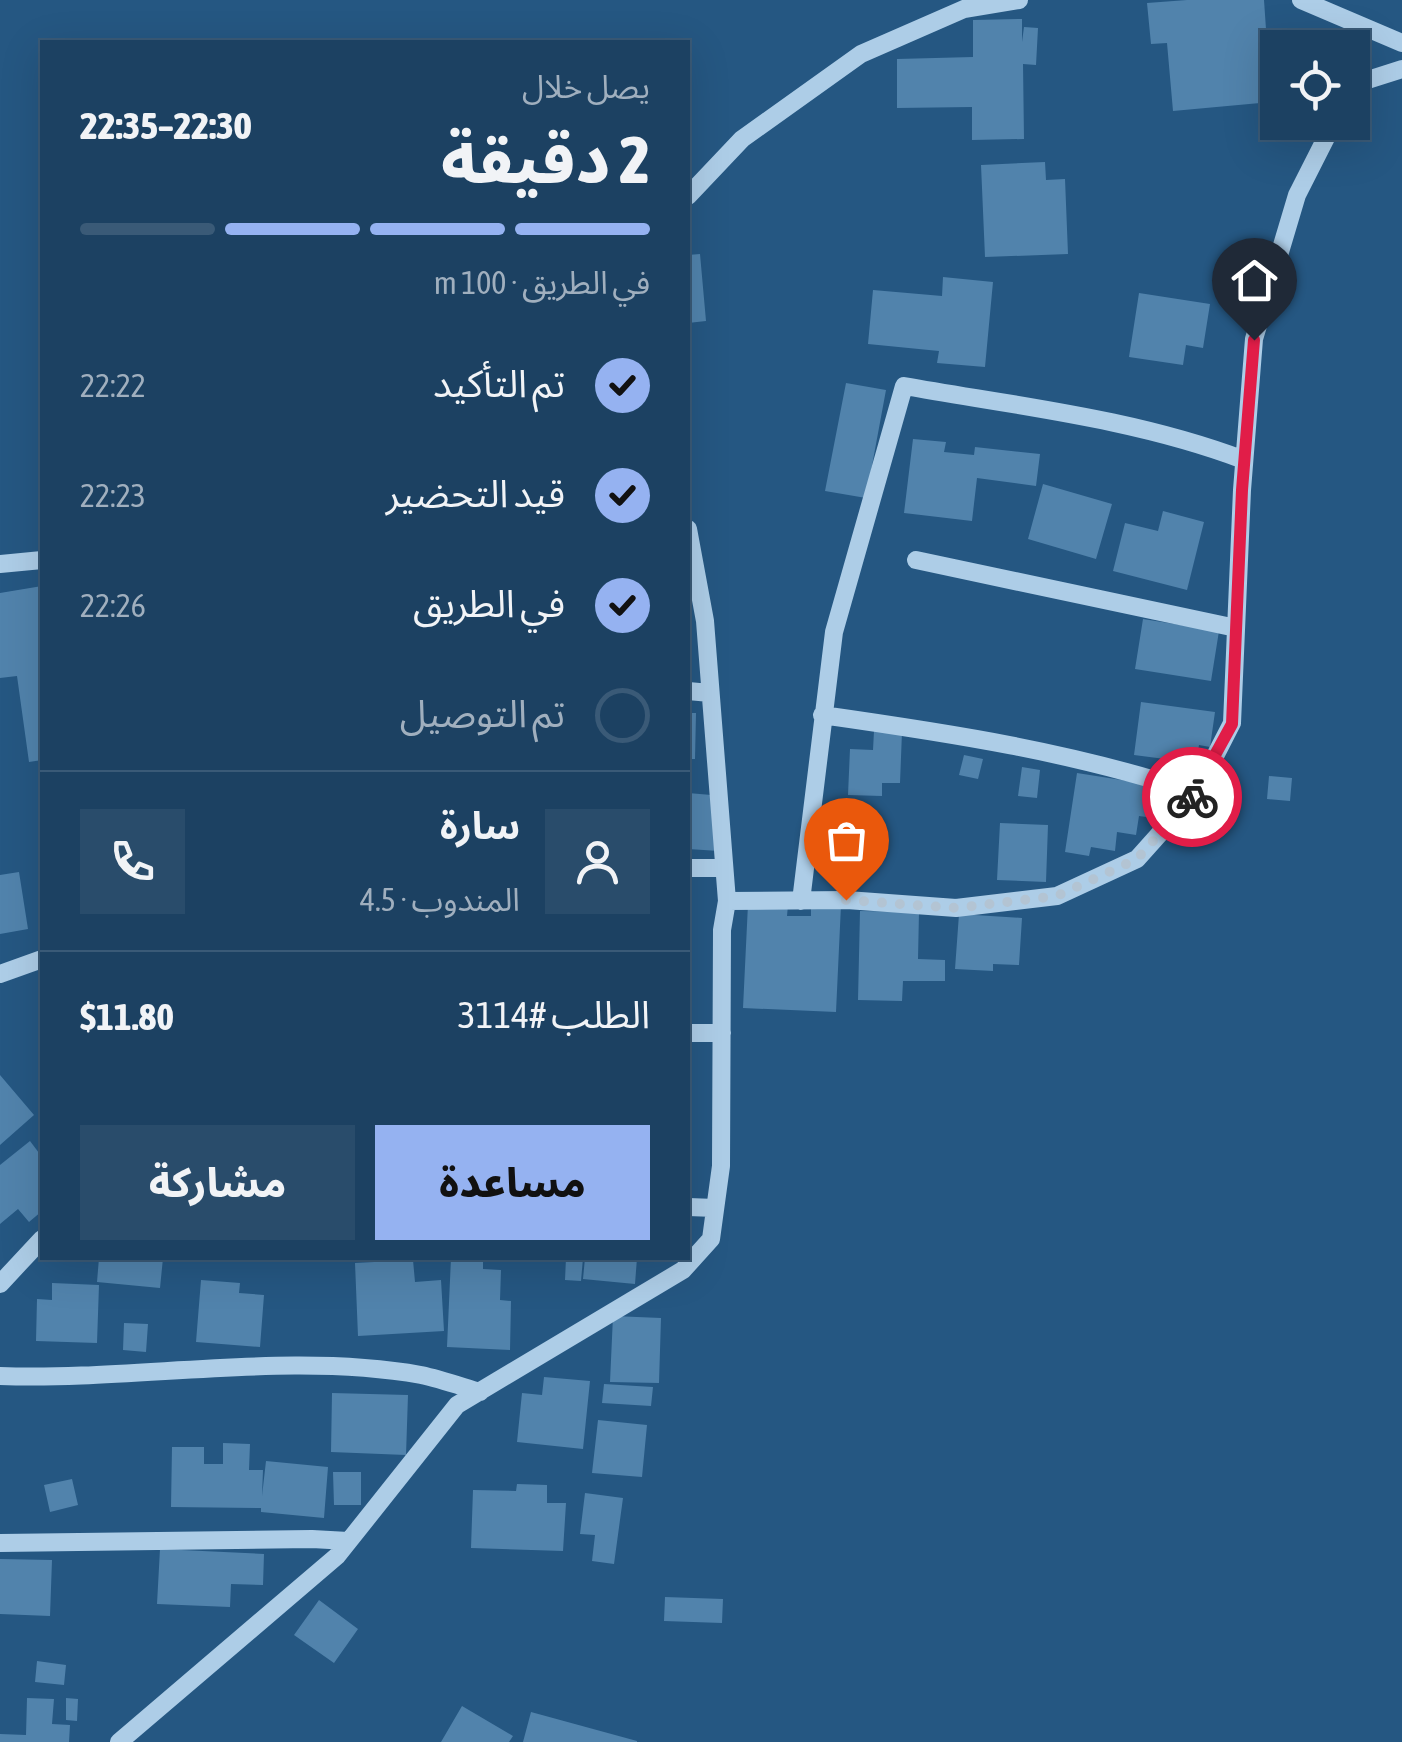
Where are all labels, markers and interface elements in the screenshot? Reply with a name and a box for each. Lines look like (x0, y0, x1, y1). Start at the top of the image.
map controls (1260, 30, 1370, 140)
button: locate (1260, 30, 1370, 140)
text: يصل خلال (522, 68, 650, 105)
text: 22:30–22:35 (80, 104, 252, 147)
text: 2 دقيقة (441, 122, 650, 197)
pin (1212, 238, 1297, 341)
icon: home (1227, 253, 1282, 308)
text: في الطريق · 100 m (434, 264, 650, 301)
icon: check (595, 358, 650, 413)
text: تم التأكيد (433, 362, 565, 405)
text: 22:22 (80, 367, 146, 404)
icon: check (595, 468, 650, 523)
text: قيد التحضير (386, 472, 565, 515)
text: 22:23 (80, 477, 146, 514)
icon: check (595, 578, 650, 633)
text: في الطريق (413, 582, 565, 625)
text: 22:26 (80, 587, 146, 624)
text: تم التوصيل (400, 692, 565, 735)
courier (1142, 747, 1242, 847)
icon: bike (1165, 770, 1220, 825)
pin (804, 798, 889, 901)
text: سارة (440, 804, 520, 847)
button: phone (80, 809, 185, 914)
button: person (545, 809, 650, 914)
icon: bag (819, 813, 874, 868)
text: المندوب · 4.5 (360, 881, 520, 918)
text: الطلب #3114 (458, 993, 650, 1036)
text: $11.80 (80, 995, 174, 1038)
button: مشاركة (80, 1125, 355, 1240)
button: مساعدة (375, 1125, 650, 1240)

